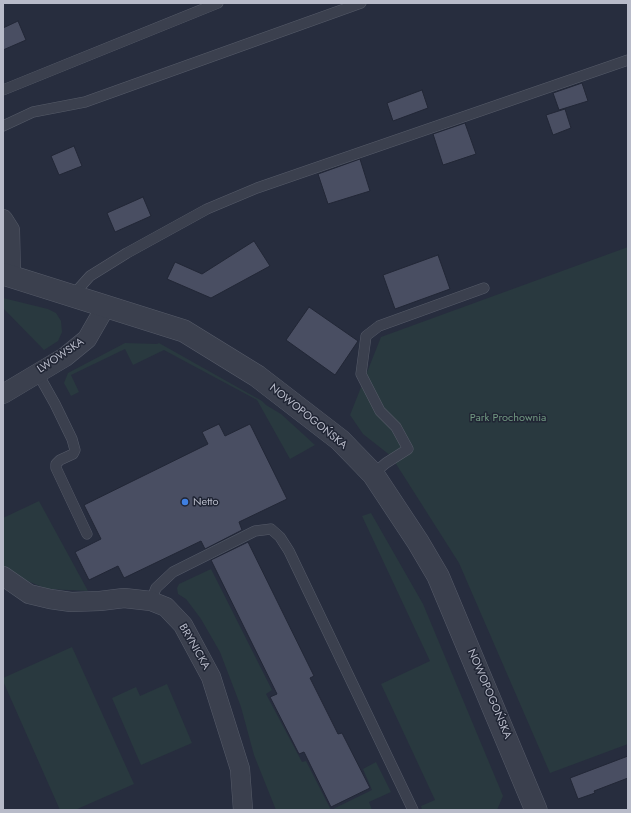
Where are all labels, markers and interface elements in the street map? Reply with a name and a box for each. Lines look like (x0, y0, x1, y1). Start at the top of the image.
street label: LWOWSKA (35, 336, 87, 376)
street label: NOWOPOGOŃSKA (266, 382, 350, 452)
park label: Park Prochownia (470, 411, 546, 425)
place label: Netto (193, 495, 218, 509)
marker: Netto (180, 497, 190, 507)
street label: BRYNICKA (176, 622, 212, 672)
street label: NOWOPOGOŃSKA (464, 647, 514, 741)

